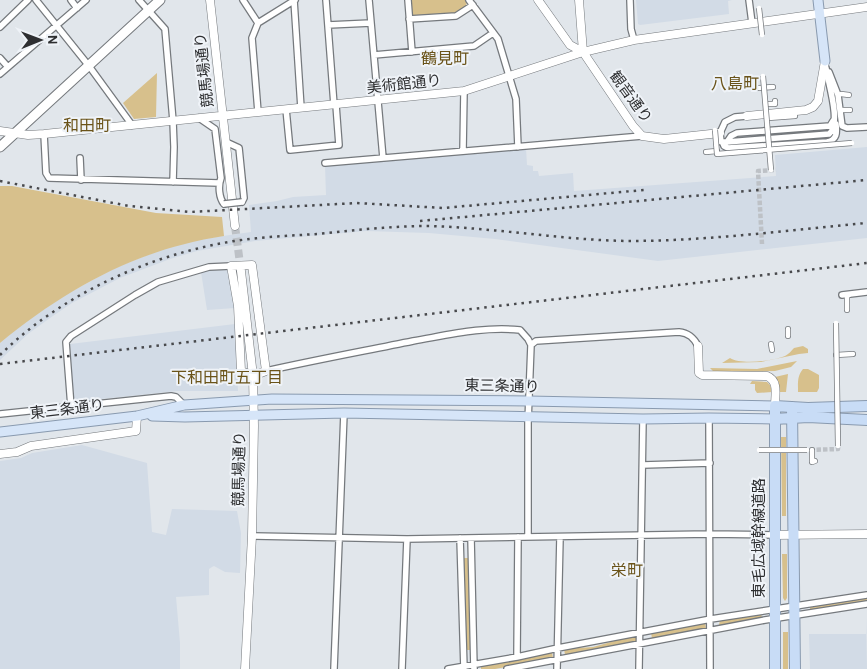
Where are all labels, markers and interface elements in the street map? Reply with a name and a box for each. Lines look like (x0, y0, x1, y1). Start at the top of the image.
north arrow (15, 15, 65, 65)
street label: 競馬場通り (191, 32, 217, 108)
text: N (44, 35, 61, 45)
district label: 鶴見町 (421, 49, 469, 68)
street label: 観音通り (606, 67, 656, 127)
street label: 美術館通り (366, 71, 442, 97)
district label: 八島町 (711, 74, 759, 93)
district label: 和田町 (63, 116, 111, 135)
district label: 下和田町五丁目 (171, 368, 283, 387)
street label: 東三条通り (464, 376, 540, 396)
street label: 東三条通り (29, 395, 105, 423)
street label: 競馬場通り (229, 431, 249, 507)
street label: 東毛広域幹線道路 (750, 478, 768, 598)
district label: 栄町 (611, 561, 643, 580)

